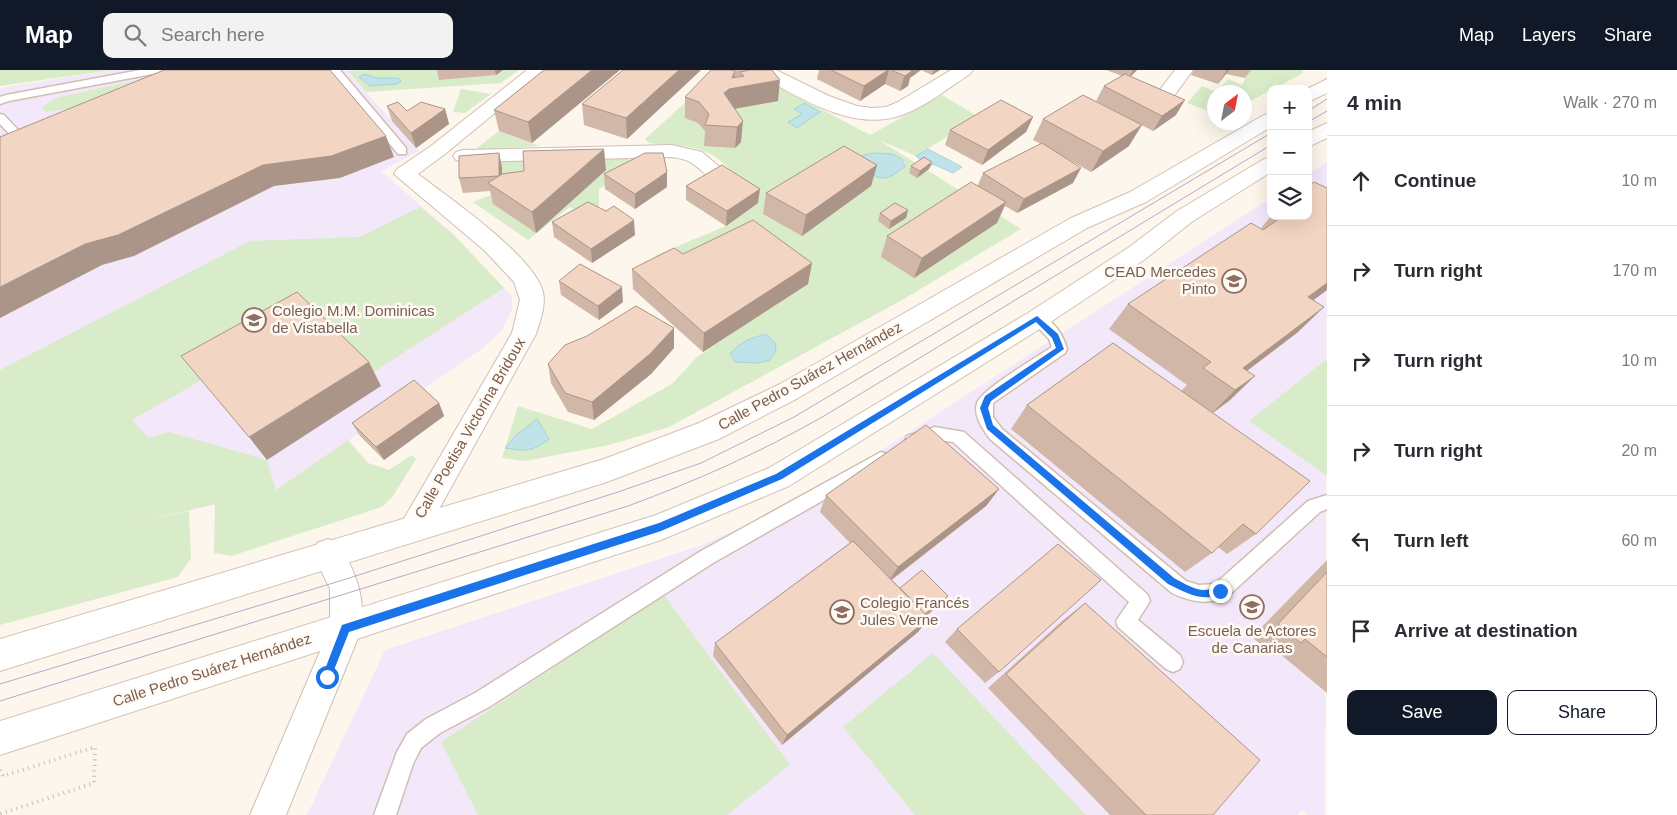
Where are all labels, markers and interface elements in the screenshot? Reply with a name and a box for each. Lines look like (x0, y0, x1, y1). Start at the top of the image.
search box (103, 13, 453, 58)
text: Map (25, 21, 73, 48)
icon: search (121, 21, 149, 49)
text: Search here (161, 24, 265, 45)
text: Map (1459, 25, 1494, 45)
text: Layers (1522, 25, 1576, 45)
text: Share (1604, 25, 1652, 45)
north arrow (1207, 85, 1252, 130)
map controls (1267, 85, 1312, 220)
button: + (1267, 85, 1312, 130)
text: 4 min (1347, 91, 1402, 114)
text: Walk · 270 m (1563, 94, 1657, 111)
button: − (1267, 130, 1312, 175)
icon: ahead (1347, 167, 1375, 195)
text: Continue (1394, 170, 1476, 191)
text: 10 m (1621, 172, 1657, 189)
button: layers (1267, 175, 1312, 220)
icon: right (1347, 257, 1375, 285)
text: Turn right (1394, 260, 1482, 281)
text: 170 m (1613, 262, 1657, 279)
place label: CEAD Mercedes Pinto (1104, 263, 1216, 297)
school or university icon: CEAD Mercedes Pinto (1221, 268, 1247, 294)
place label: Colegio M.M. Dominicas de Vistabella (272, 302, 435, 336)
school or university icon: Colegio M.M. Dominicas de Vistabella (241, 307, 267, 333)
street label: Calle Pedro Suárez Hernández (715, 318, 905, 433)
street label: Calle Poetisa Victorina Bridoux (411, 334, 529, 521)
icon: right (1347, 347, 1375, 375)
text: Turn right (1394, 350, 1482, 371)
text: 10 m (1621, 352, 1657, 369)
icon: right (1347, 437, 1375, 465)
text: Turn right (1394, 440, 1482, 461)
text: 20 m (1621, 442, 1657, 459)
icon: left (1347, 527, 1375, 555)
text: Turn left (1394, 530, 1469, 551)
text: 60 m (1621, 532, 1657, 549)
route end (1209, 580, 1232, 603)
place label: Colegio Francés Jules Verne (860, 594, 969, 628)
school or university icon: Escuela de Actores de Canarias (1239, 594, 1265, 620)
school or university icon: Colegio Francés Jules Verne (829, 599, 855, 625)
icon: arrive (1347, 617, 1375, 645)
text: Arrive at destination (1394, 620, 1578, 641)
place label: Escuela de Actores de Canarias (1188, 622, 1316, 656)
street label: Calle Pedro Suárez Hernández (110, 629, 313, 710)
route start (316, 666, 339, 689)
button: Save (1347, 690, 1497, 735)
button: Share (1507, 690, 1657, 735)

